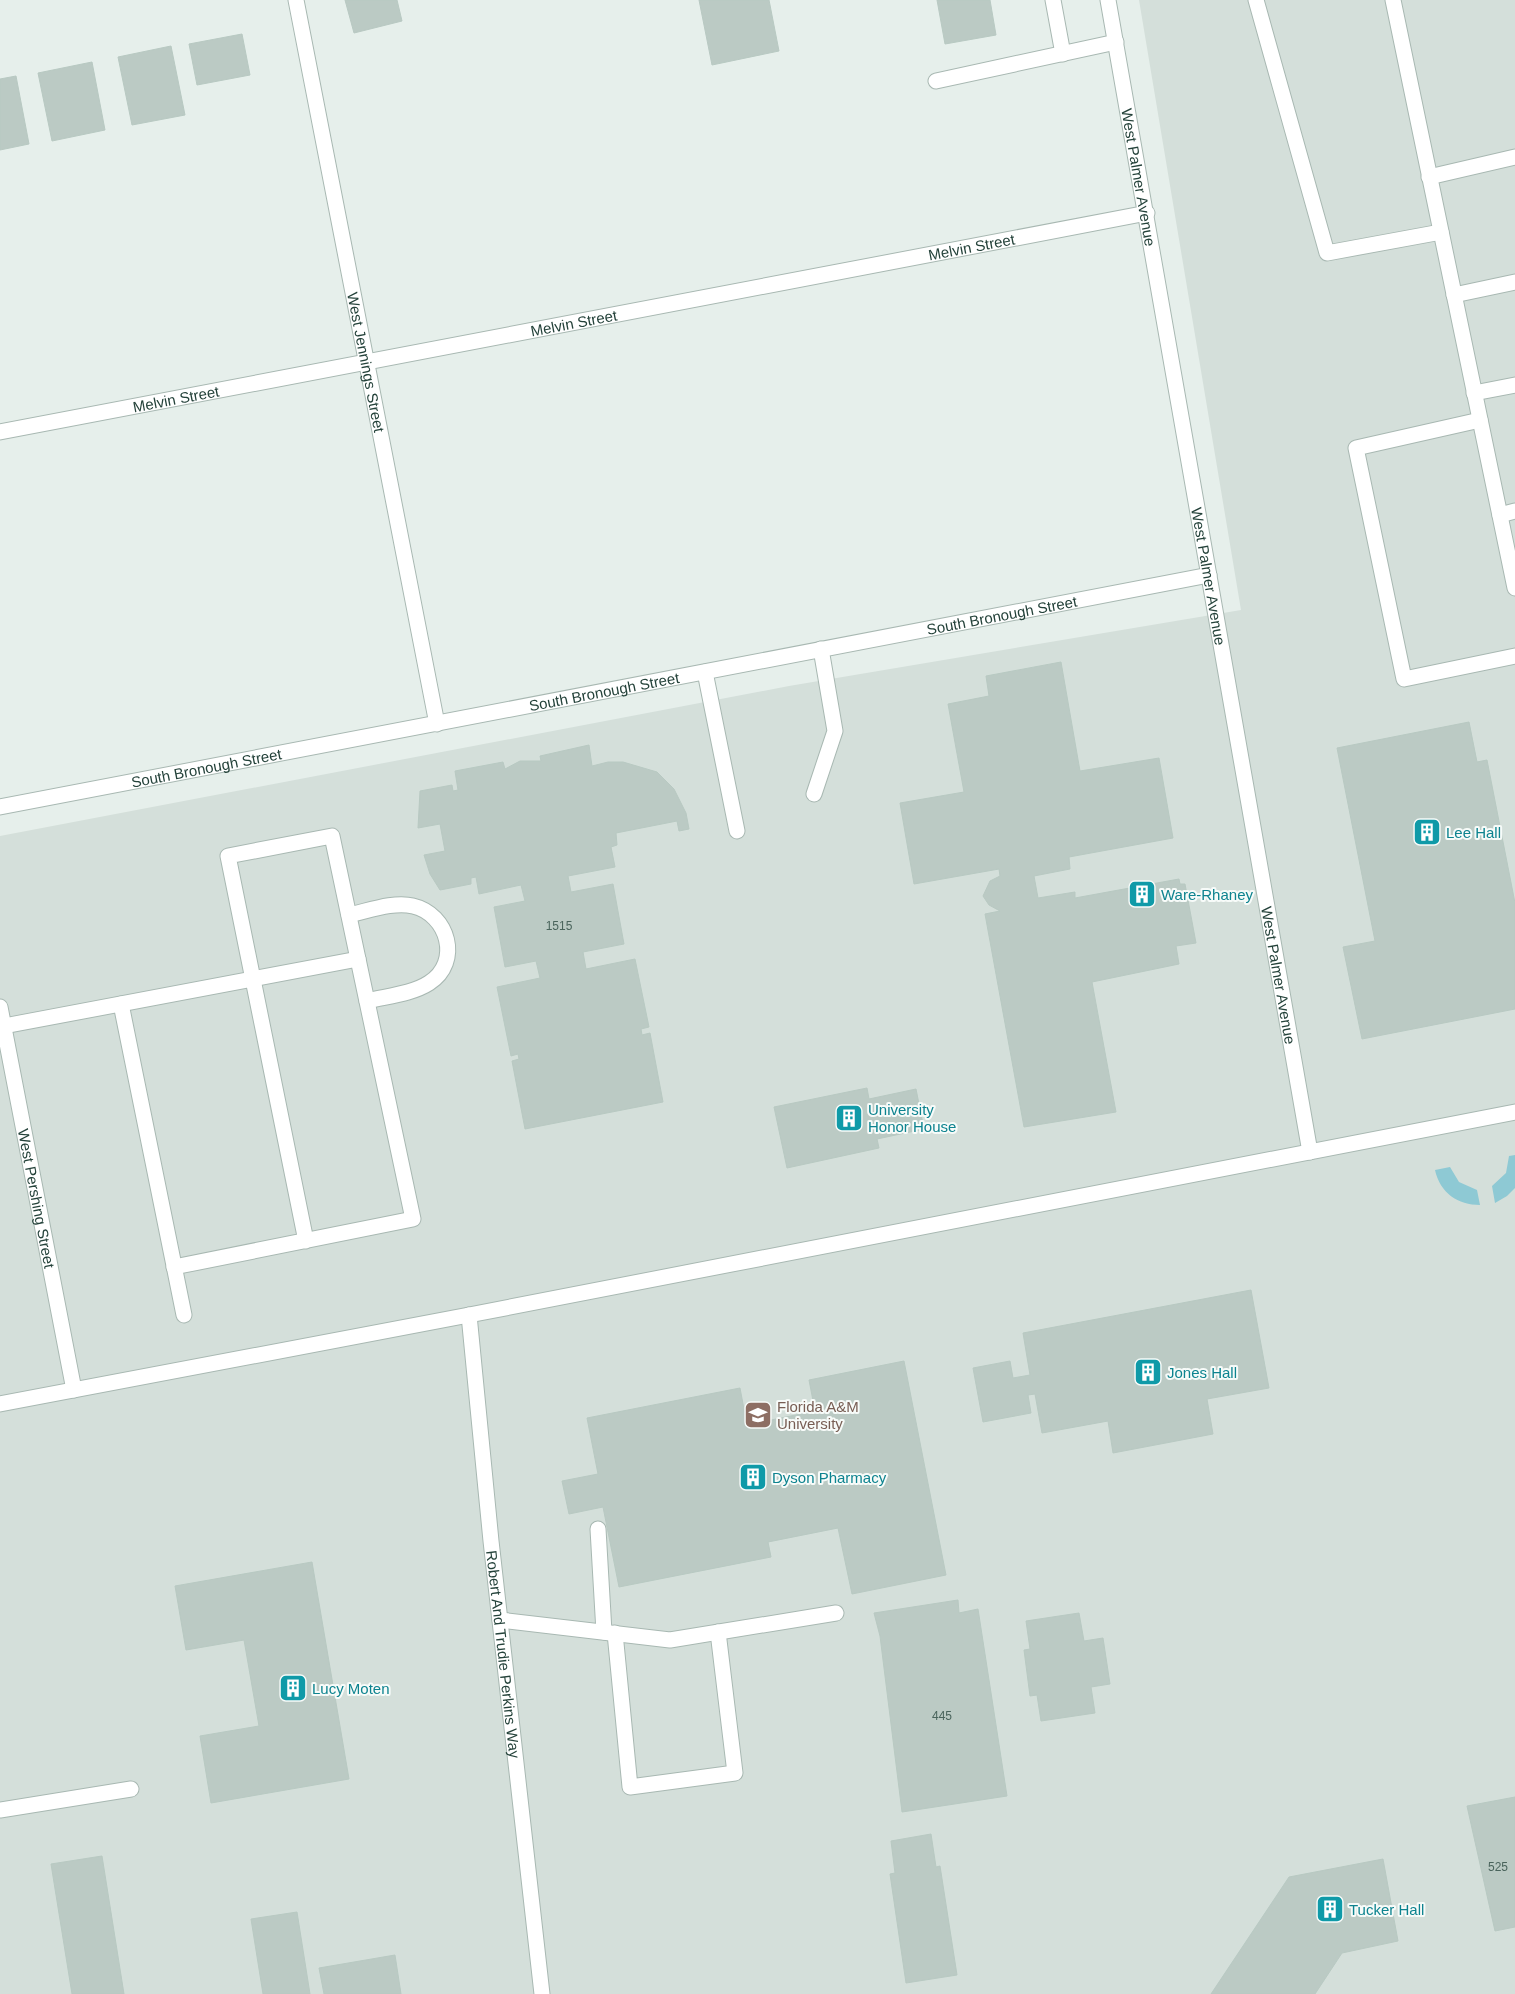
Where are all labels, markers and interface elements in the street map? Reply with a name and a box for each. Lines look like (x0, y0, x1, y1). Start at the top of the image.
street label: West Palmer Avenue (1119, 107, 1160, 248)
street label: Melvin Street (927, 230, 1017, 263)
street label: West Jennings Street (345, 291, 389, 435)
street label: Melvin Street (529, 306, 619, 339)
street label: Melvin Street (131, 382, 221, 415)
street label: West Palmer Avenue (1189, 506, 1229, 646)
street label: South Bronough Street (925, 592, 1079, 638)
street label: South Bronough Street (527, 668, 681, 714)
street label: South Bronough Street (130, 745, 284, 790)
building icon: Lee Hall (1412, 817, 1442, 847)
place label: Lee Hall (1446, 824, 1501, 841)
building icon: Ware-Rhaney (1127, 879, 1157, 909)
place label: Ware-Rhaney (1161, 886, 1253, 903)
street label: West Palmer Avenue (1259, 905, 1299, 1045)
house number: 1515 (546, 919, 573, 933)
place label: University Honor House (868, 1101, 956, 1135)
building icon: University Honor House (834, 1103, 864, 1133)
street label: West Pershing Street (15, 1127, 59, 1270)
building icon: Jones Hall (1133, 1357, 1163, 1387)
place label: Jones Hall (1167, 1364, 1237, 1381)
place label: Florida A&M University (777, 1398, 859, 1432)
school or university icon: Florida A&M University (743, 1400, 773, 1430)
building icon: Dyson Pharmacy (738, 1462, 768, 1492)
place label: Dyson Pharmacy (772, 1469, 887, 1486)
street label: Robert And Trudie Perkins Way (484, 1550, 524, 1759)
building icon: Lucy Moten (278, 1673, 308, 1703)
place label: Lucy Moten (312, 1680, 390, 1697)
house number: 445 (932, 1709, 952, 1723)
house number: 525 (1488, 1860, 1508, 1874)
building icon: Tucker Hall (1315, 1894, 1345, 1924)
place label: Tucker Hall (1349, 1901, 1424, 1918)

